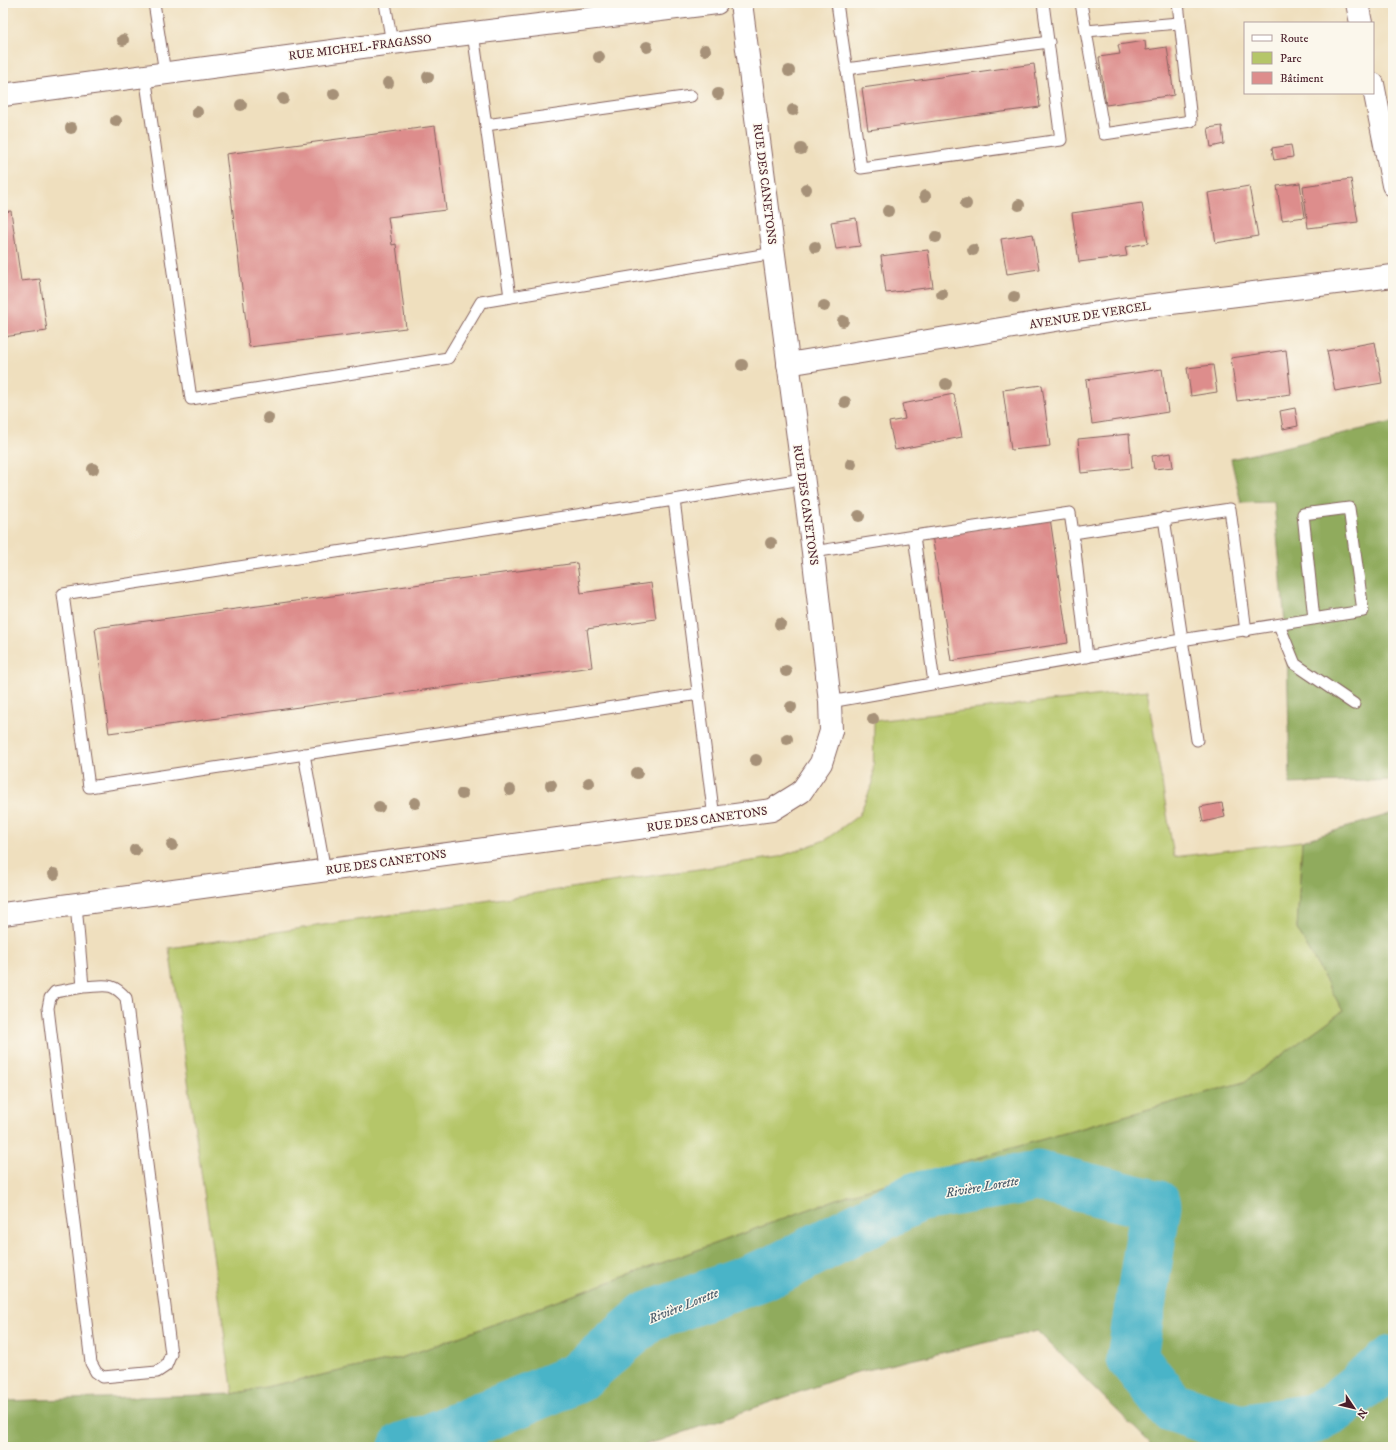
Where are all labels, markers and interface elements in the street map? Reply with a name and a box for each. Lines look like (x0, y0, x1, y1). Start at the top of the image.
legend (1244, 22, 1374, 94)
street label: RUE MICHEL-FRAGASSO (288, 31, 432, 64)
text: Route (1280, 31, 1308, 46)
text: Parc (1280, 51, 1302, 66)
text: Bâtiment (1280, 71, 1324, 86)
street label: RUE DES CANETONS (750, 123, 779, 245)
street label: AVENUE DE VERCEL (1028, 298, 1152, 332)
street label: RUE DES CANETONS (790, 444, 821, 566)
street label: RUE DES CANETONS (646, 804, 768, 835)
street label: RUE DES CANETONS (325, 847, 447, 878)
water label: Rivière Lorette (943, 1173, 1020, 1201)
water label: Rivière Lorette (645, 1284, 721, 1328)
north arrow (1334, 1388, 1374, 1428)
text: N (1353, 1405, 1370, 1421)

